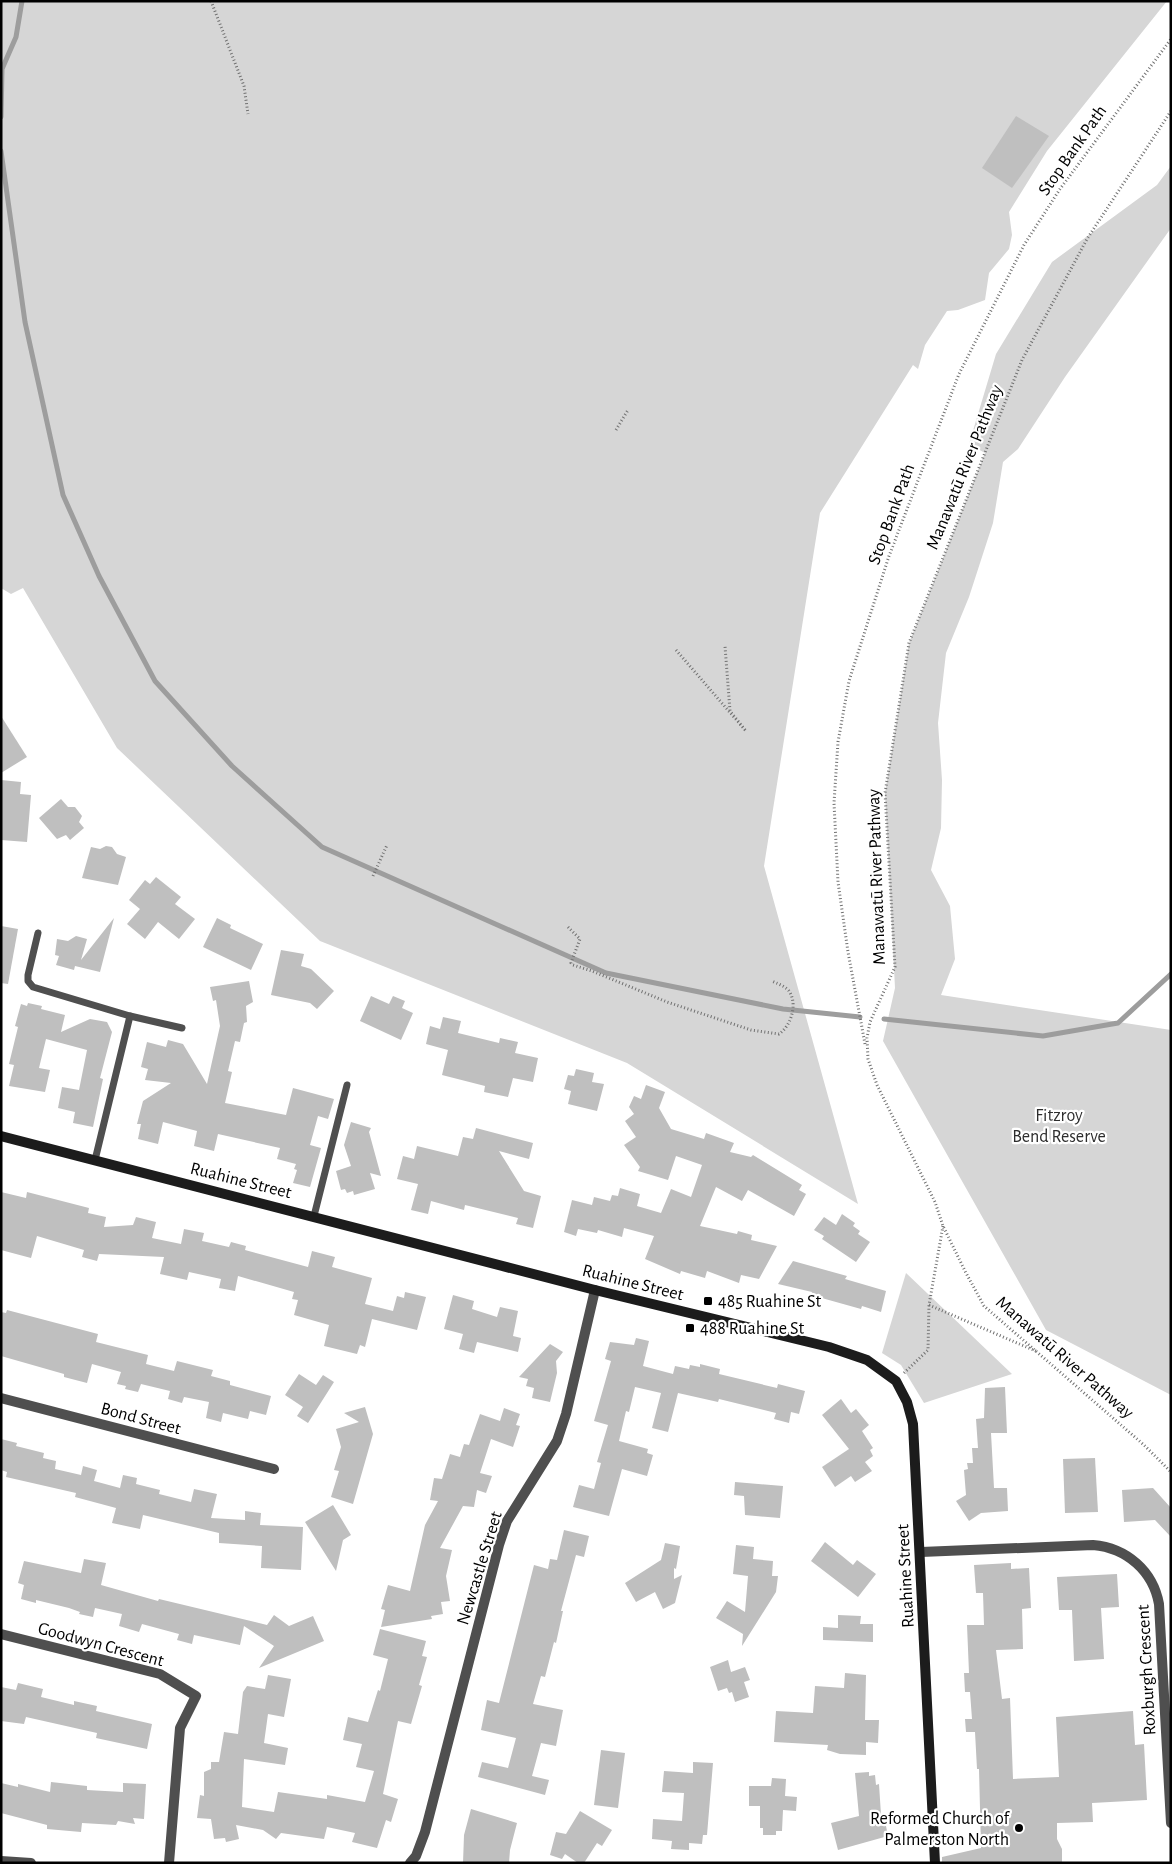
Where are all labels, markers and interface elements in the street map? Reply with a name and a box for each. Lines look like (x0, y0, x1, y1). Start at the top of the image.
street label: Stop Bank Path (1035, 102, 1110, 199)
street label: Manawatū River Pathway (924, 382, 1006, 552)
street label: Stop Bank Path (865, 462, 918, 567)
street label: Manawatū River Pathway (865, 788, 889, 965)
park label: Fitzroy Bend Reserve (1012, 1107, 1106, 1146)
street label: Ruahine Street (188, 1160, 294, 1202)
street label: Ruahine Street (580, 1262, 686, 1304)
place label: 485 Ruahine St (718, 1293, 822, 1311)
street label: Manawatū River Pathway (992, 1293, 1137, 1422)
marker: 485 Ruahine St (702, 1295, 714, 1307)
place label: 488 Ruahine St (700, 1320, 805, 1338)
marker: 488 Ruahine St (684, 1322, 696, 1334)
street label: Bond Street (99, 1400, 183, 1438)
street label: Newcastle Street (454, 1509, 506, 1627)
street label: Ruahine Street (894, 1523, 918, 1628)
street label: Roxburgh Crescent (1135, 1604, 1159, 1736)
street label: Goodwyn Crescent (36, 1620, 166, 1670)
place label: Reformed Church of Palmerston North (870, 1810, 1011, 1849)
marker: Reformed Church of Palmerston North (1013, 1822, 1025, 1834)

